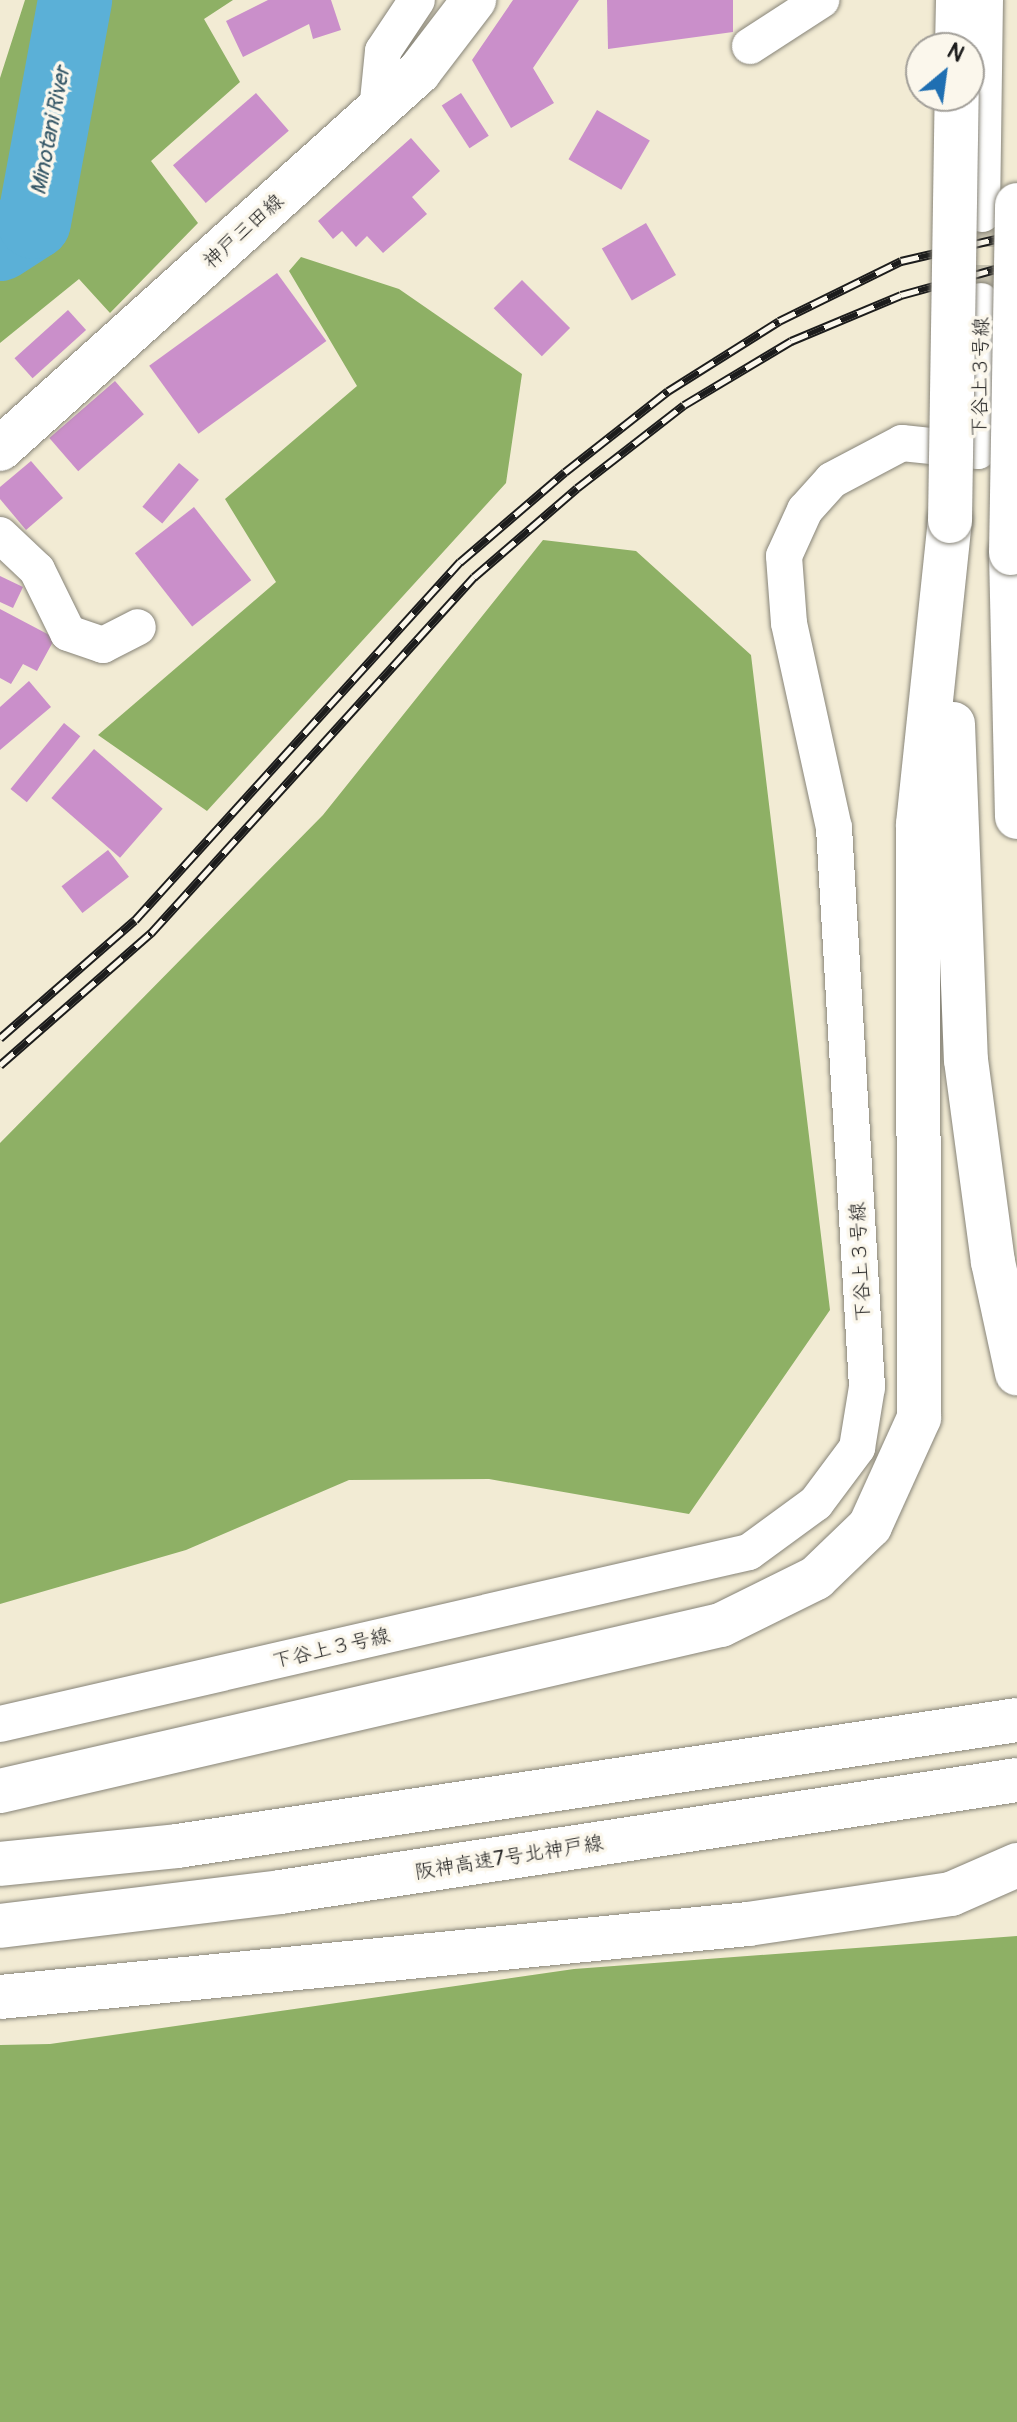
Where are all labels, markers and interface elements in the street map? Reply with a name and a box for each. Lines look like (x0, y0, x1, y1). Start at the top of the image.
north arrow (905, 32, 985, 112)
text: N (942, 37, 969, 69)
water label: Minotani River (26, 65, 76, 197)
street label: 神戸三田線 (198, 189, 288, 273)
street label: 下谷上３号線 (967, 317, 993, 437)
street label: 下谷上３号線 (845, 1201, 875, 1323)
street label: 下谷上３号線 (270, 1623, 392, 1673)
street label: 阪神高速7号北神戸線 (413, 1830, 605, 1884)

